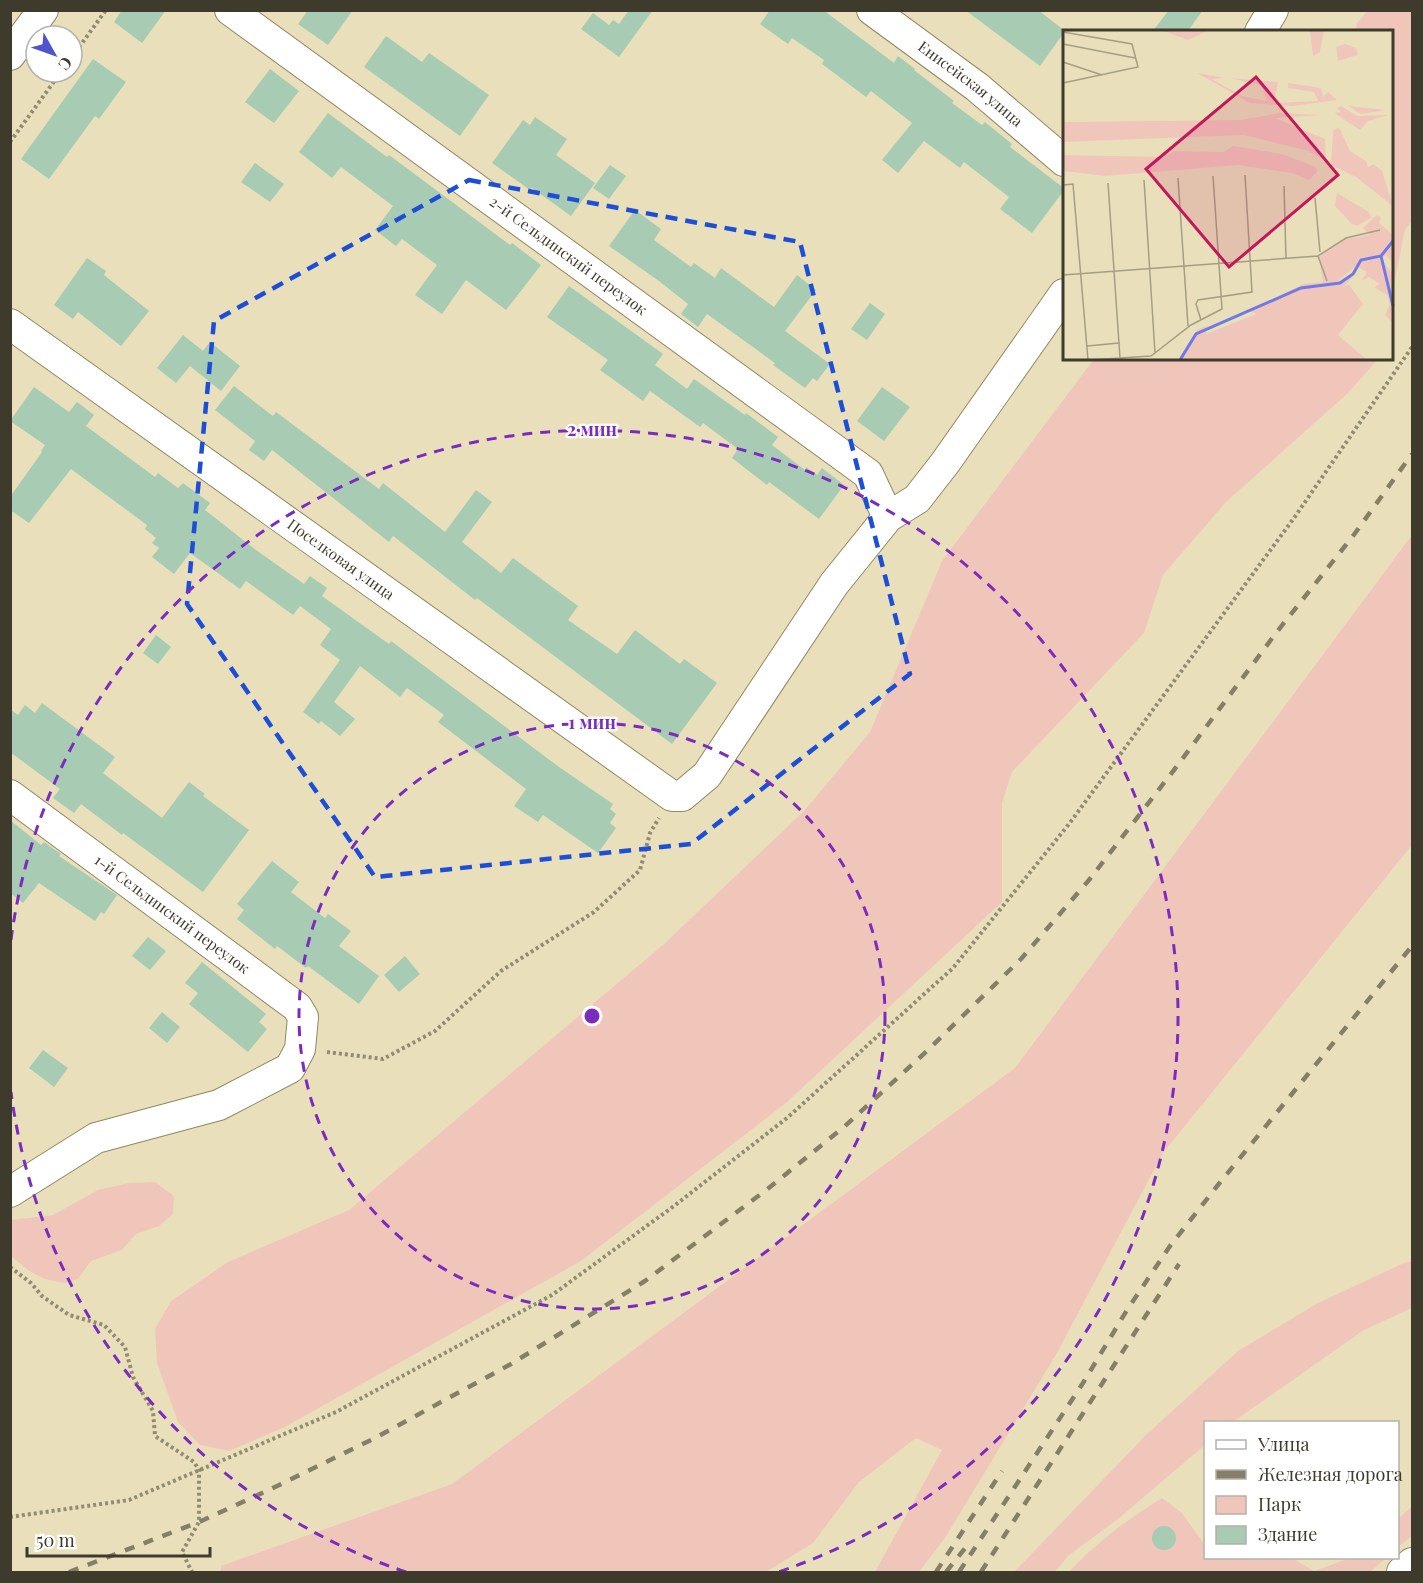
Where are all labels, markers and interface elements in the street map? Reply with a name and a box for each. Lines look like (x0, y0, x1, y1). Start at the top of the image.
north arrow (24, 24, 84, 84)
inset map (1063, 30, 1393, 360)
street label: Енисейская улица (914, 36, 1028, 131)
text: С (54, 53, 78, 75)
street label: 2-й Сельдинский переулок (486, 191, 652, 319)
text: 2 мин (567, 417, 618, 441)
street label: Поселковая улица (284, 514, 399, 604)
text: 1 мин (568, 710, 616, 734)
street label: 1-й Сельдинский переулок (91, 850, 254, 978)
centre of rings (582, 1006, 602, 1026)
legend (1204, 1421, 1399, 1559)
text: Улица (1257, 1432, 1309, 1456)
text: Железная дорога (1258, 1462, 1403, 1486)
text: Парк (1258, 1492, 1301, 1516)
scale bar (27, 1520, 210, 1558)
text: Здание (1258, 1522, 1317, 1546)
text: 50 m (36, 1528, 75, 1552)

